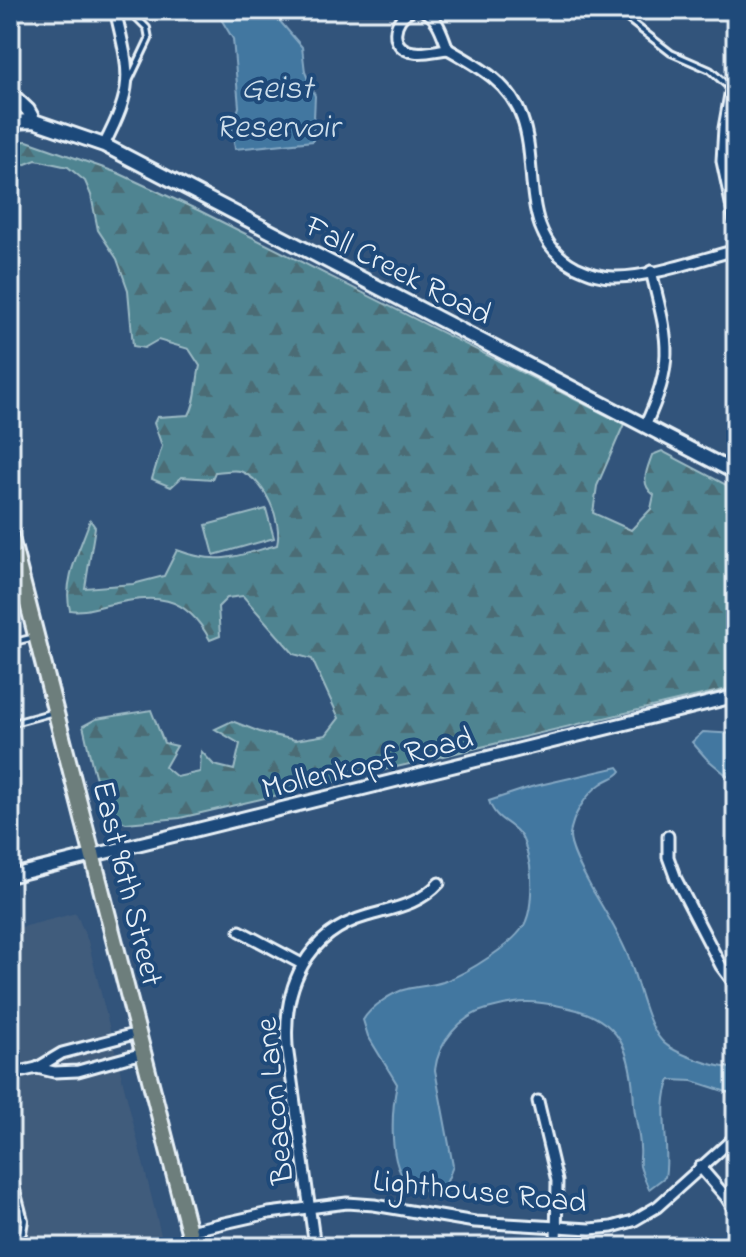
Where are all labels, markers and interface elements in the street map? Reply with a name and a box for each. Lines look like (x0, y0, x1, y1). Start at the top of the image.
water label: Geist Reservoir (215, 65, 344, 154)
street label: Fall Creek Road (295, 204, 499, 339)
street label: Mollenkopf Road (257, 716, 479, 814)
street label: East 96th Street (77, 776, 174, 992)
street label: Beacon Lane (244, 1014, 309, 1187)
street label: Lighthouse Road (370, 1159, 589, 1228)

